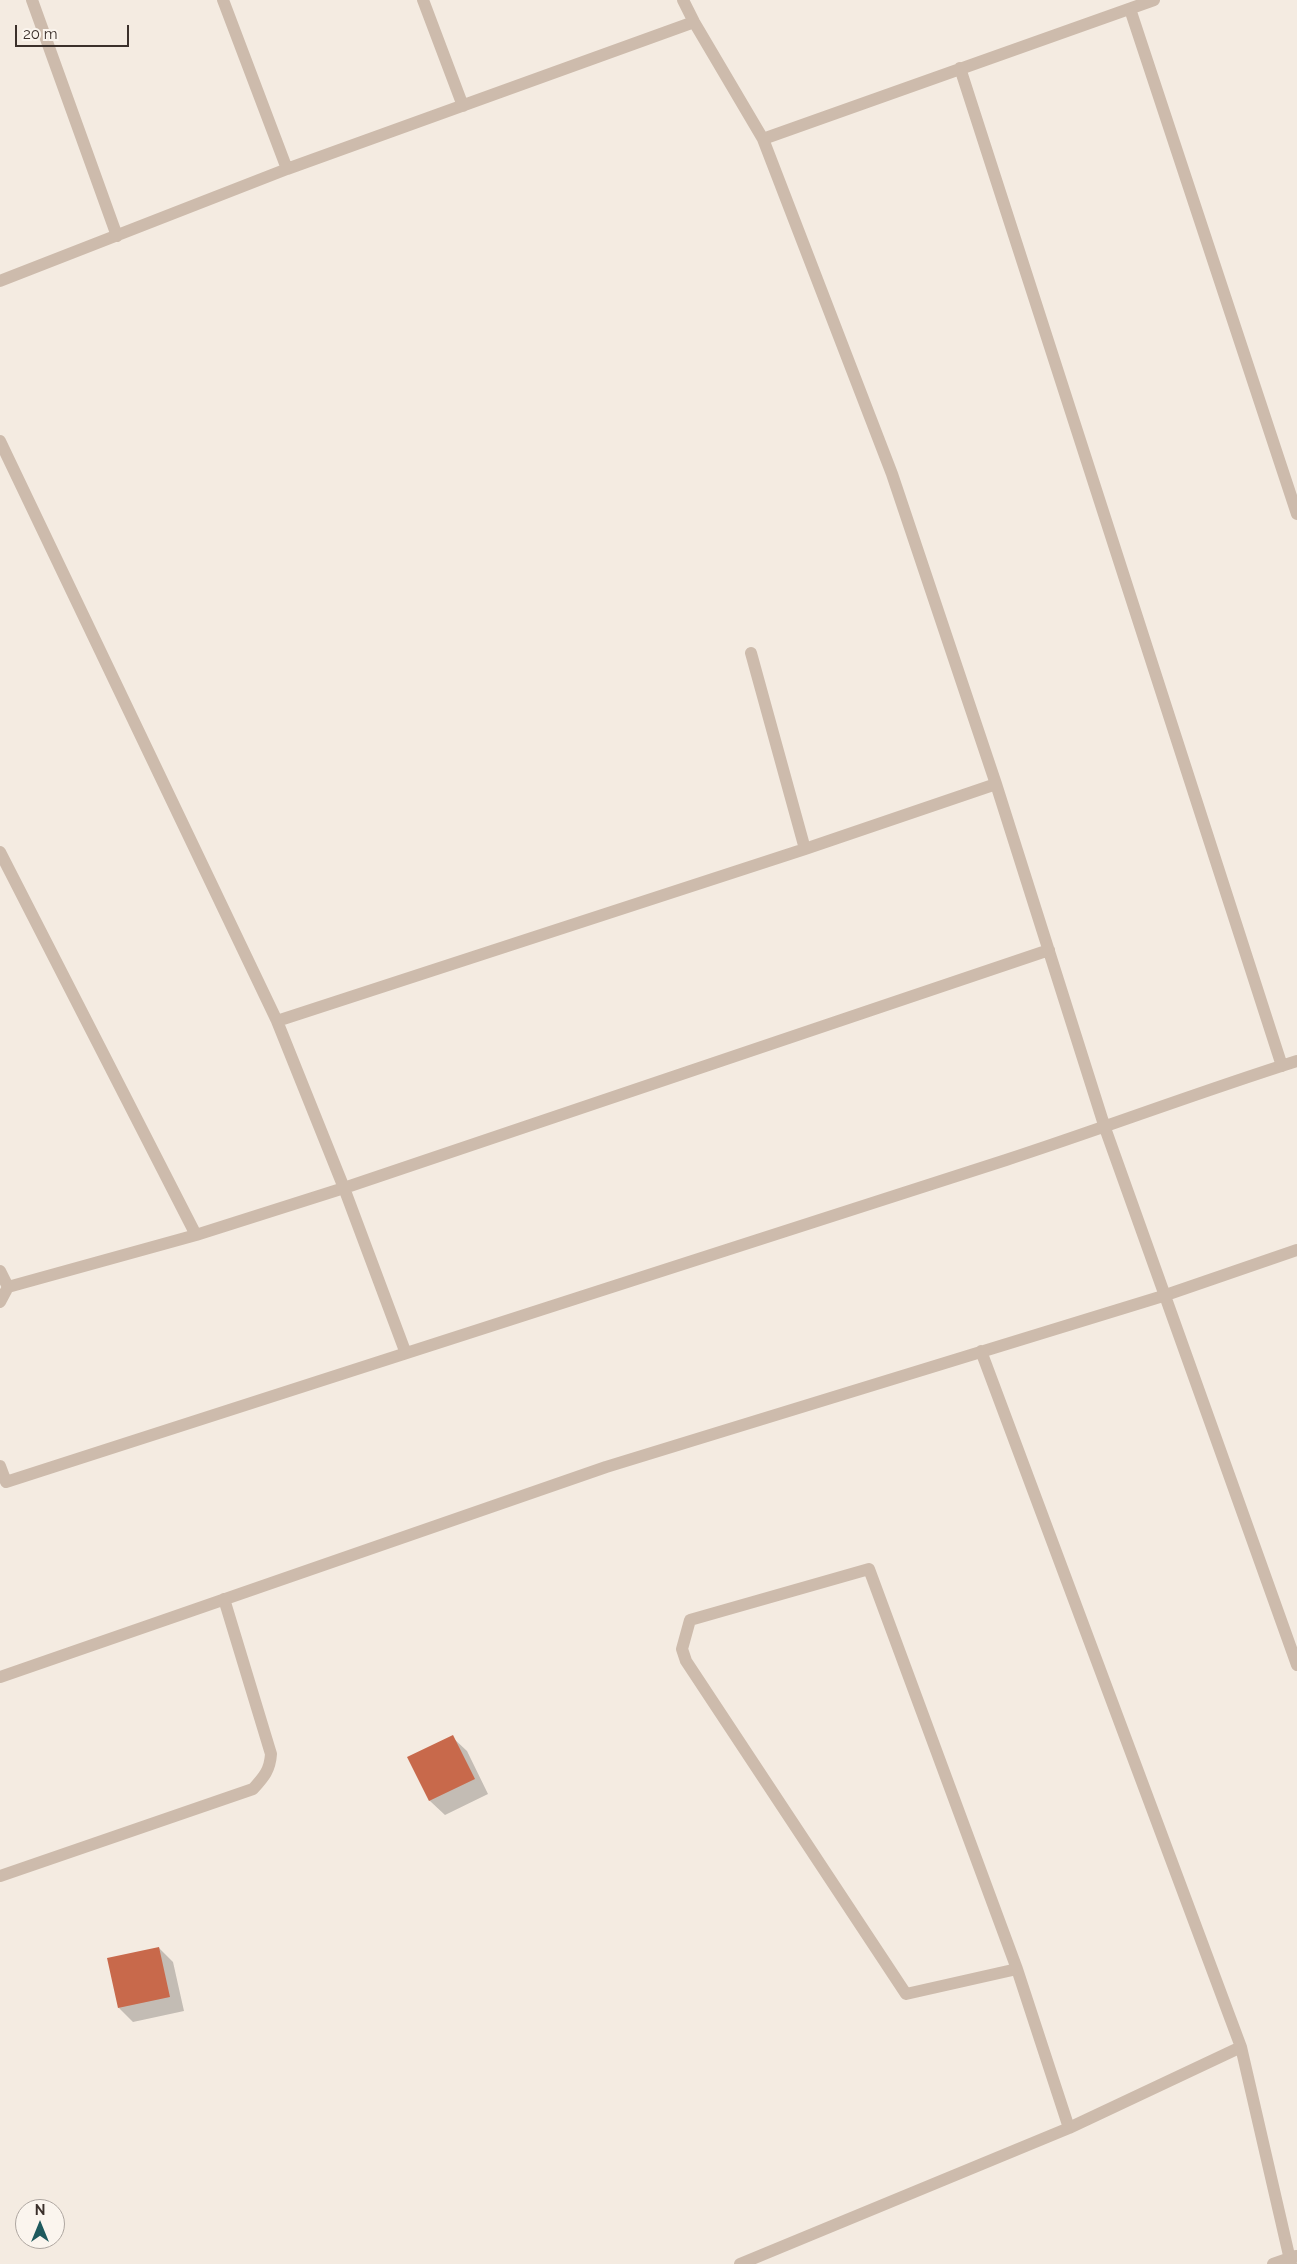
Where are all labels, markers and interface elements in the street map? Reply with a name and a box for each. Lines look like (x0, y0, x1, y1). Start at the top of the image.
scale bar (18, 15, 131, 47)
text: 20 m (23, 25, 58, 43)
north arrow (15, 2199, 65, 2249)
text: N (35, 2202, 45, 2218)

